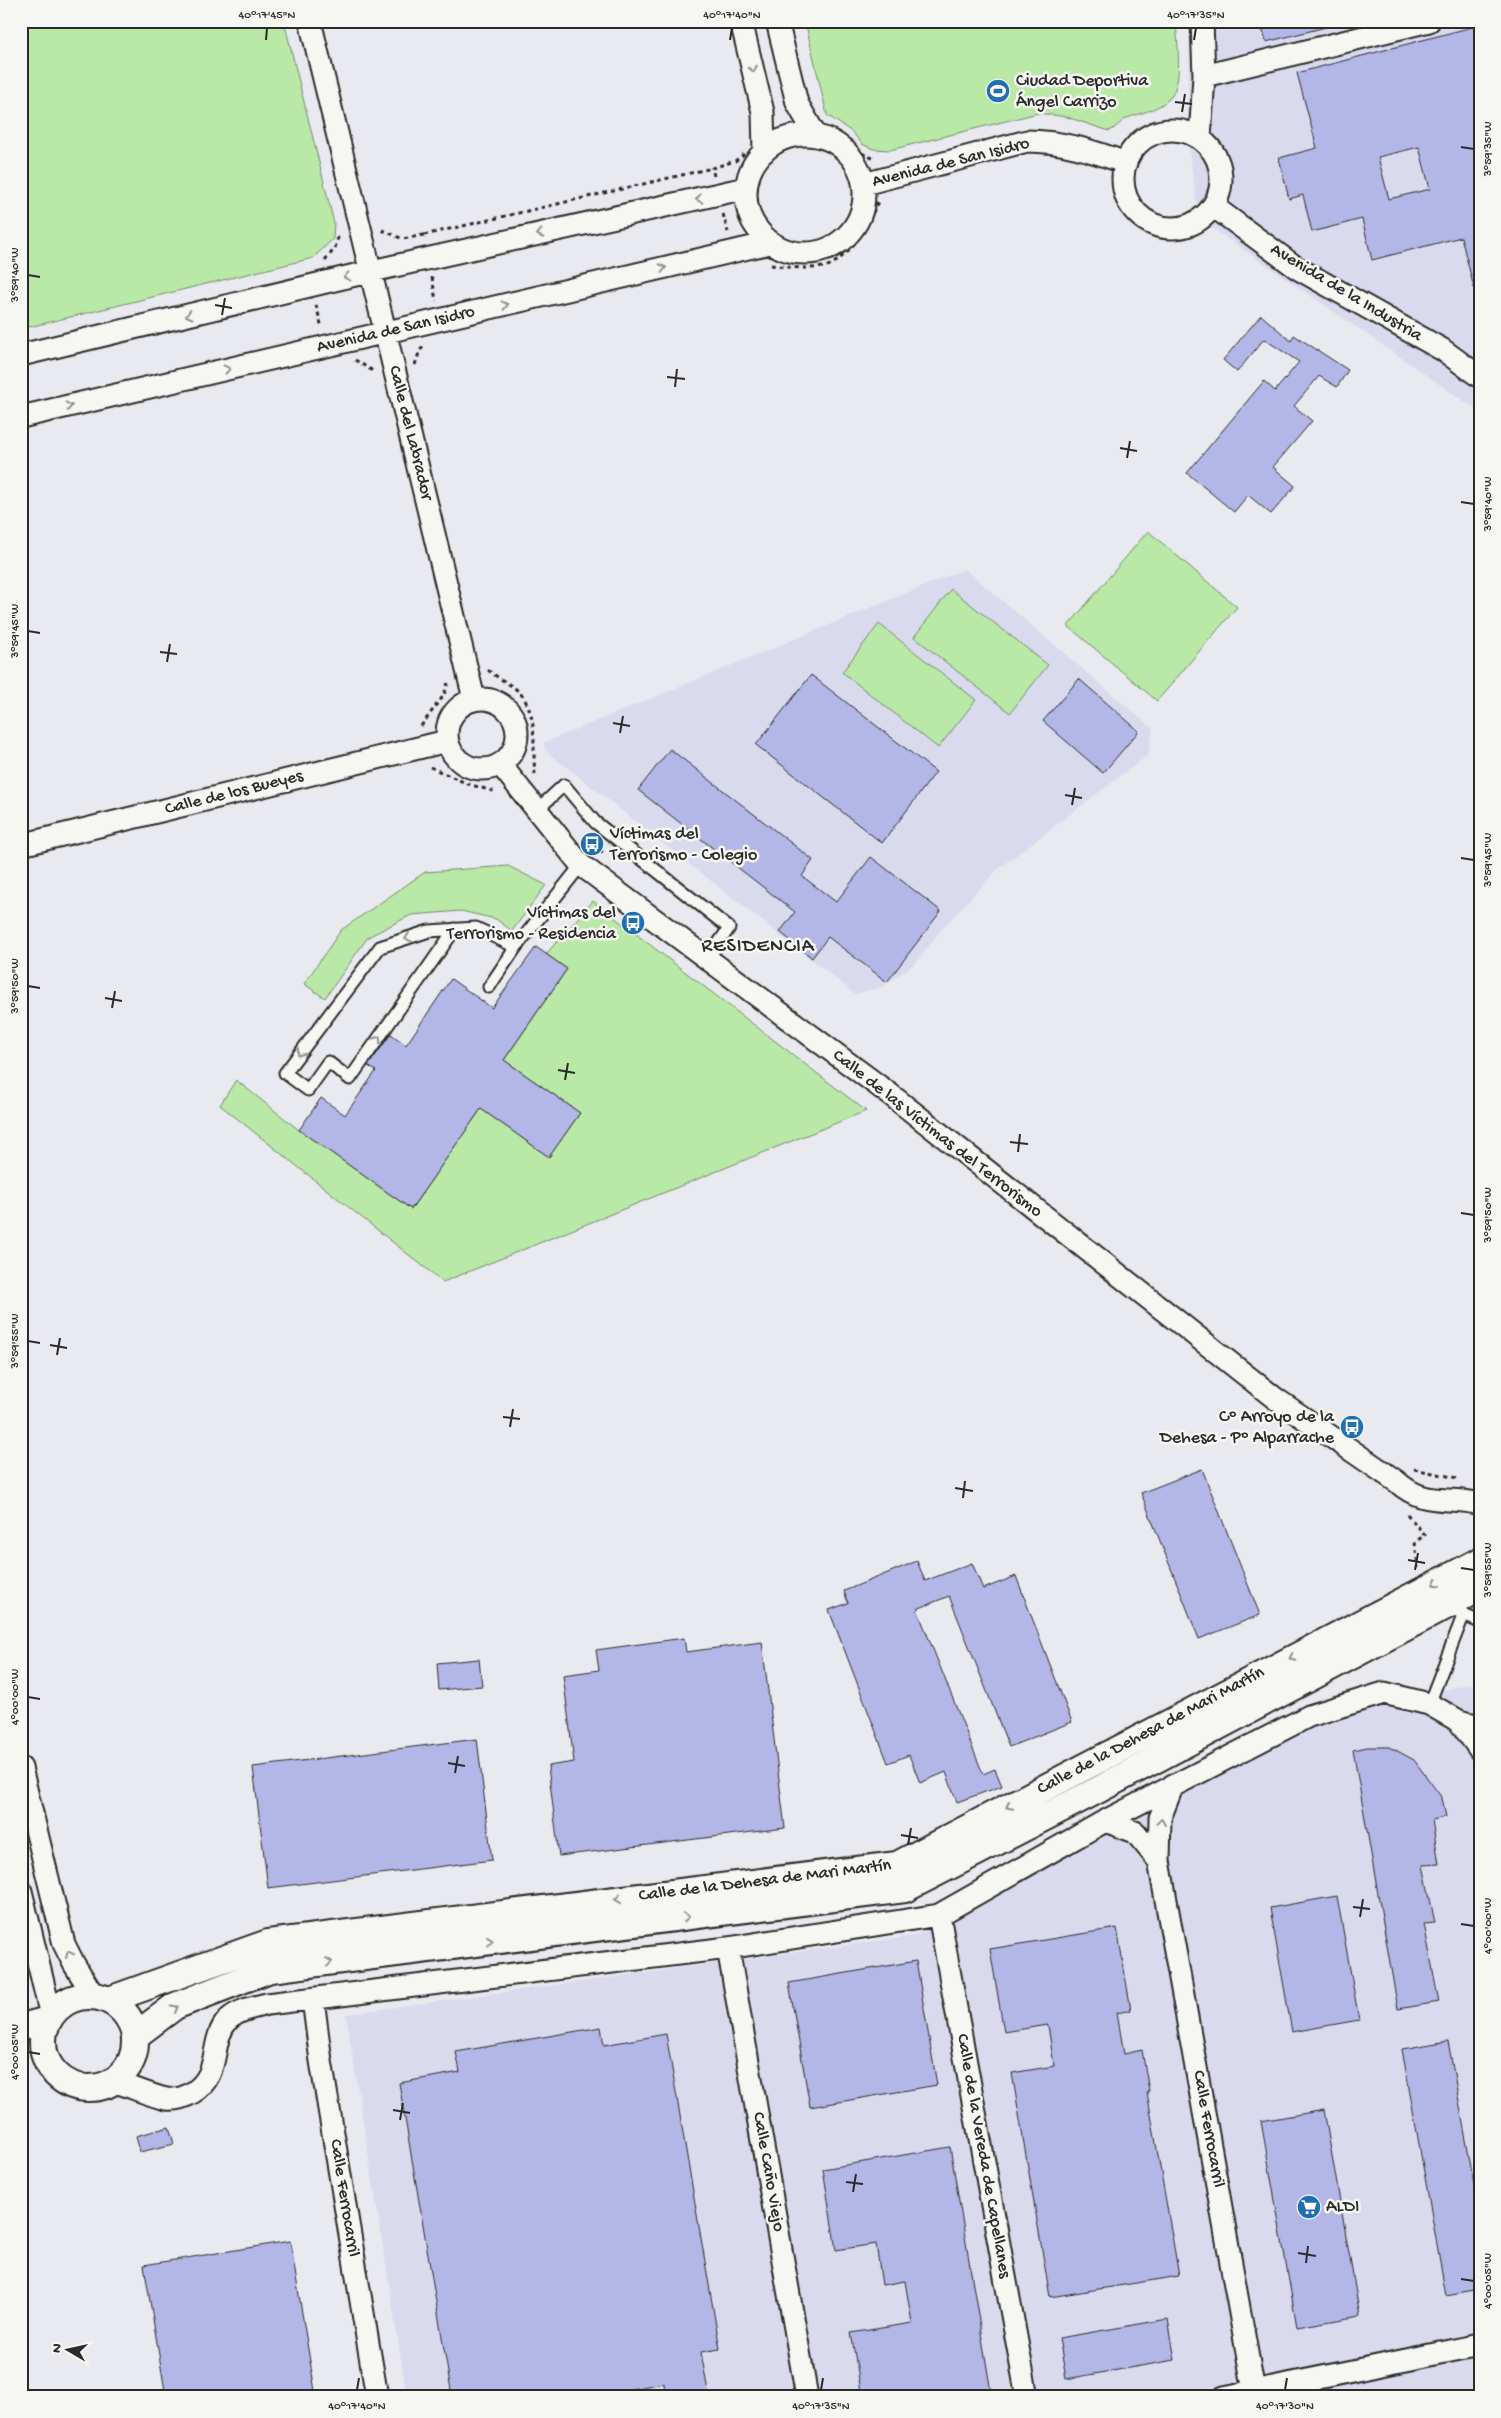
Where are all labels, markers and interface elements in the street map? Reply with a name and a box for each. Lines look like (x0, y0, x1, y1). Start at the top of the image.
text: 40°17'45"N (239, 9, 296, 23)
text: 40°17'40"N (703, 9, 761, 23)
text: 40°17'35"N (1167, 9, 1225, 23)
one-way arrow (747, 64, 758, 73)
place label: Ciudad Deportiva Ángel Carrizo (1016, 71, 1149, 113)
sports icon: Ciudad Deportiva Ángel Carrizo (985, 78, 1011, 104)
text: 3°59'35"W (1482, 122, 1496, 177)
street label: Avenida de San Isidro (870, 133, 1032, 193)
one-way arrow (694, 193, 703, 204)
one-way arrow (536, 228, 544, 238)
street label: Avenida de la Industria (1266, 239, 1427, 347)
text: 3°59'40"W (9, 248, 23, 303)
one-way arrow (658, 263, 667, 274)
one-way arrow (343, 271, 352, 282)
one-way arrow (500, 300, 509, 311)
street label: Avenida de San Isidro (315, 302, 477, 358)
one-way arrow (185, 309, 194, 320)
one-way arrow (223, 364, 231, 375)
street label: Calle del Labrador (383, 364, 437, 504)
one-way arrow (64, 401, 73, 412)
text: 3°59'40"W (1482, 477, 1496, 532)
text: 3°59'45"W (9, 604, 23, 659)
street label: Calle de los Bueyes (163, 765, 306, 820)
place label: Víctimas del Terrorismo - Colegio (609, 824, 757, 866)
bus stop icon: Víctimas del Terrorismo - Colegio (579, 831, 605, 857)
text: 3°59'45"W (1482, 833, 1496, 888)
place label: Víctimas del Terrorismo - Residencia (446, 903, 617, 945)
bus stop icon: Víctimas del Terrorismo - Residencia (620, 910, 646, 936)
one-way arrow (404, 932, 412, 942)
district label: RESIDENCIA (701, 936, 815, 959)
text: 3°59'50"W (9, 958, 23, 1015)
one-way arrow (372, 1035, 381, 1045)
street label: Calle de las Víctimas del Terrorismo (828, 1046, 1046, 1222)
one-way arrow (297, 1047, 306, 1057)
text: 3°59'50"W (1482, 1187, 1496, 1244)
text: 3°59'55"W (9, 1314, 23, 1369)
place label: Cº Arroyo de la Dehesa - Pº Alparrache (1159, 1407, 1335, 1449)
bus stop icon: Cº Arroyo de la Dehesa - Pº Alparrache (1339, 1414, 1365, 1440)
text: 3°59'55"W (1482, 1543, 1496, 1598)
one-way arrow (1433, 1577, 1442, 1587)
one-way arrow (1288, 1652, 1297, 1662)
street label: Calle de la Dehesa de Mari Martín (1034, 1662, 1269, 1800)
text: 4°00'00"W (9, 1669, 23, 1725)
one-way arrow (1005, 1800, 1014, 1810)
one-way arrow (1155, 1818, 1165, 1826)
street label: Calle de la Dehesa de Mari Martín (638, 1855, 893, 1907)
one-way arrow (613, 1894, 622, 1904)
text: 4°00'00"W (1482, 1898, 1496, 1954)
one-way arrow (682, 1912, 690, 1923)
one-way arrow (486, 1937, 495, 1947)
one-way arrow (64, 1950, 75, 1959)
one-way arrow (325, 1957, 333, 1968)
one-way arrow (169, 2004, 178, 2014)
text: 4°00'05"W (9, 2024, 23, 2080)
street label: Calle de la Vereda de Capellanes (951, 2032, 1015, 2281)
street label: Calle Ferrocarril (1187, 2069, 1229, 2189)
street label: Calle Caño Viejo (747, 2111, 789, 2233)
street label: Calle Ferrocarril (324, 2138, 364, 2258)
supermarket icon: ALDI (1296, 2194, 1322, 2220)
place label: ALDI (1326, 2197, 1359, 2218)
text: 4°00'05"W (1482, 2253, 1496, 2309)
north arrow (42, 2326, 92, 2376)
text: N (49, 2343, 67, 2354)
text: 40°17'40"N (328, 2400, 386, 2414)
text: 40°17'35"N (792, 2400, 850, 2414)
text: 40°17'30"N (1256, 2400, 1314, 2414)

